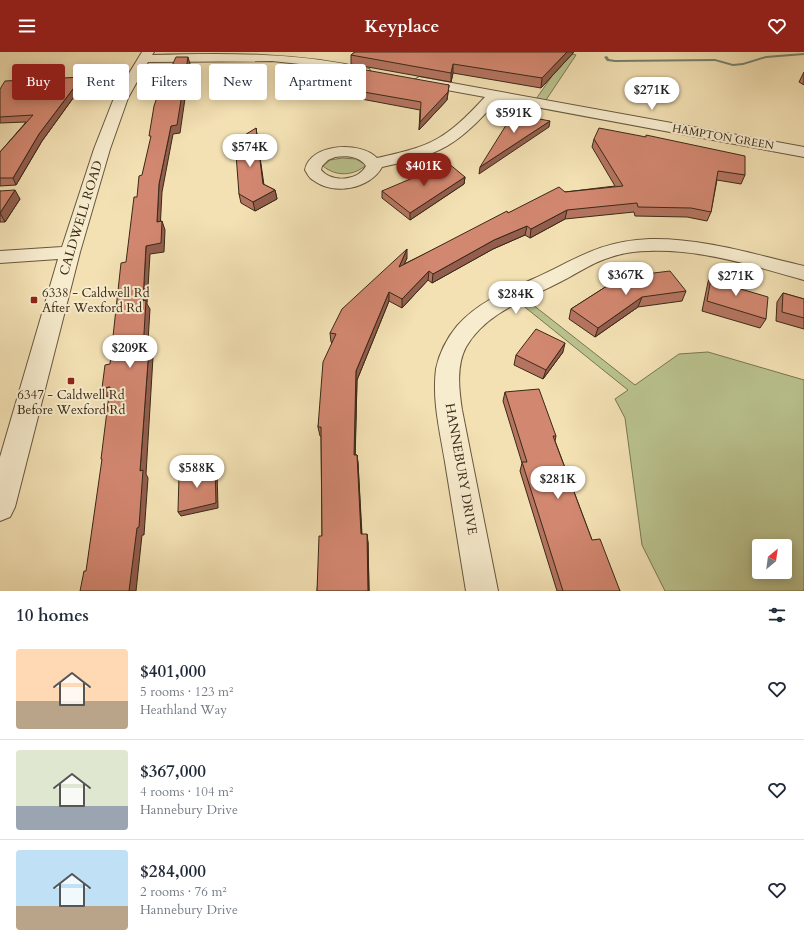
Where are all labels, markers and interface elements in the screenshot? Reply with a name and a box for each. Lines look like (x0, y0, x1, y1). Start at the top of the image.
text: Keyplace (365, 14, 439, 39)
icon: menu (16, 15, 38, 37)
icon: heart (766, 15, 788, 37)
chip: Buy (12, 64, 65, 100)
chip: Rent (73, 64, 129, 100)
chip: Filters (137, 64, 201, 100)
chip: New (209, 64, 267, 100)
chip: Apartment (275, 64, 366, 100)
pin: $271K (624, 77, 680, 111)
text: $271K (633, 81, 671, 99)
pin: $591K (486, 100, 542, 134)
text: $591K (495, 104, 533, 122)
street label: HAMPTON GREEN (671, 121, 776, 153)
pin: $574K (222, 134, 278, 168)
text: $574K (231, 138, 269, 156)
pin: $401K (396, 153, 452, 187)
text: $401K (405, 157, 443, 175)
street label: CALDWELL ROAD (55, 158, 107, 278)
pin: $367K (598, 262, 654, 296)
pin: $271K (708, 263, 764, 297)
text: $367K (607, 266, 645, 284)
text: $271K (717, 267, 755, 285)
pin: $284K (488, 281, 544, 315)
place label: 6338 - Caldwell Rd After Wexford Rd (42, 284, 150, 317)
text: $284K (497, 285, 535, 303)
marker: 6338 - Caldwell Rd After Wexford Rd (29, 295, 39, 305)
pin: $209K (102, 335, 158, 369)
text: $209K (111, 339, 149, 357)
marker: 6347 - Caldwell Rd Before Wexford Rd (66, 376, 76, 386)
place label: 6347 - Caldwell Rd Before Wexford Rd (17, 386, 125, 419)
street label: HANNEBURY DRIVE (441, 402, 481, 536)
pin: $588K (169, 455, 225, 489)
text: $588K (178, 459, 216, 477)
pin: $281K (530, 466, 586, 500)
text: $281K (539, 470, 577, 488)
north arrow (752, 539, 792, 579)
map controls (752, 539, 792, 579)
text: 10 homes (16, 604, 89, 627)
icon: filters (766, 604, 788, 626)
text: $401,000 (140, 660, 206, 683)
icon: home (48, 665, 96, 713)
icon: heart (766, 678, 788, 700)
text: 5 rooms · 123 m² (140, 683, 233, 701)
text: Heathland Way (140, 701, 227, 719)
text: $367,000 (140, 760, 206, 783)
icon: home (48, 766, 96, 814)
icon: heart (766, 779, 788, 801)
text: 4 rooms · 104 m² (140, 783, 233, 801)
text: Hannebury Drive (140, 801, 238, 819)
text: $284,000 (140, 860, 206, 883)
icon: home (48, 866, 96, 914)
icon: heart (766, 879, 788, 901)
text: 2 rooms · 76 m² (140, 883, 227, 901)
text: Hannebury Drive (140, 901, 238, 919)

